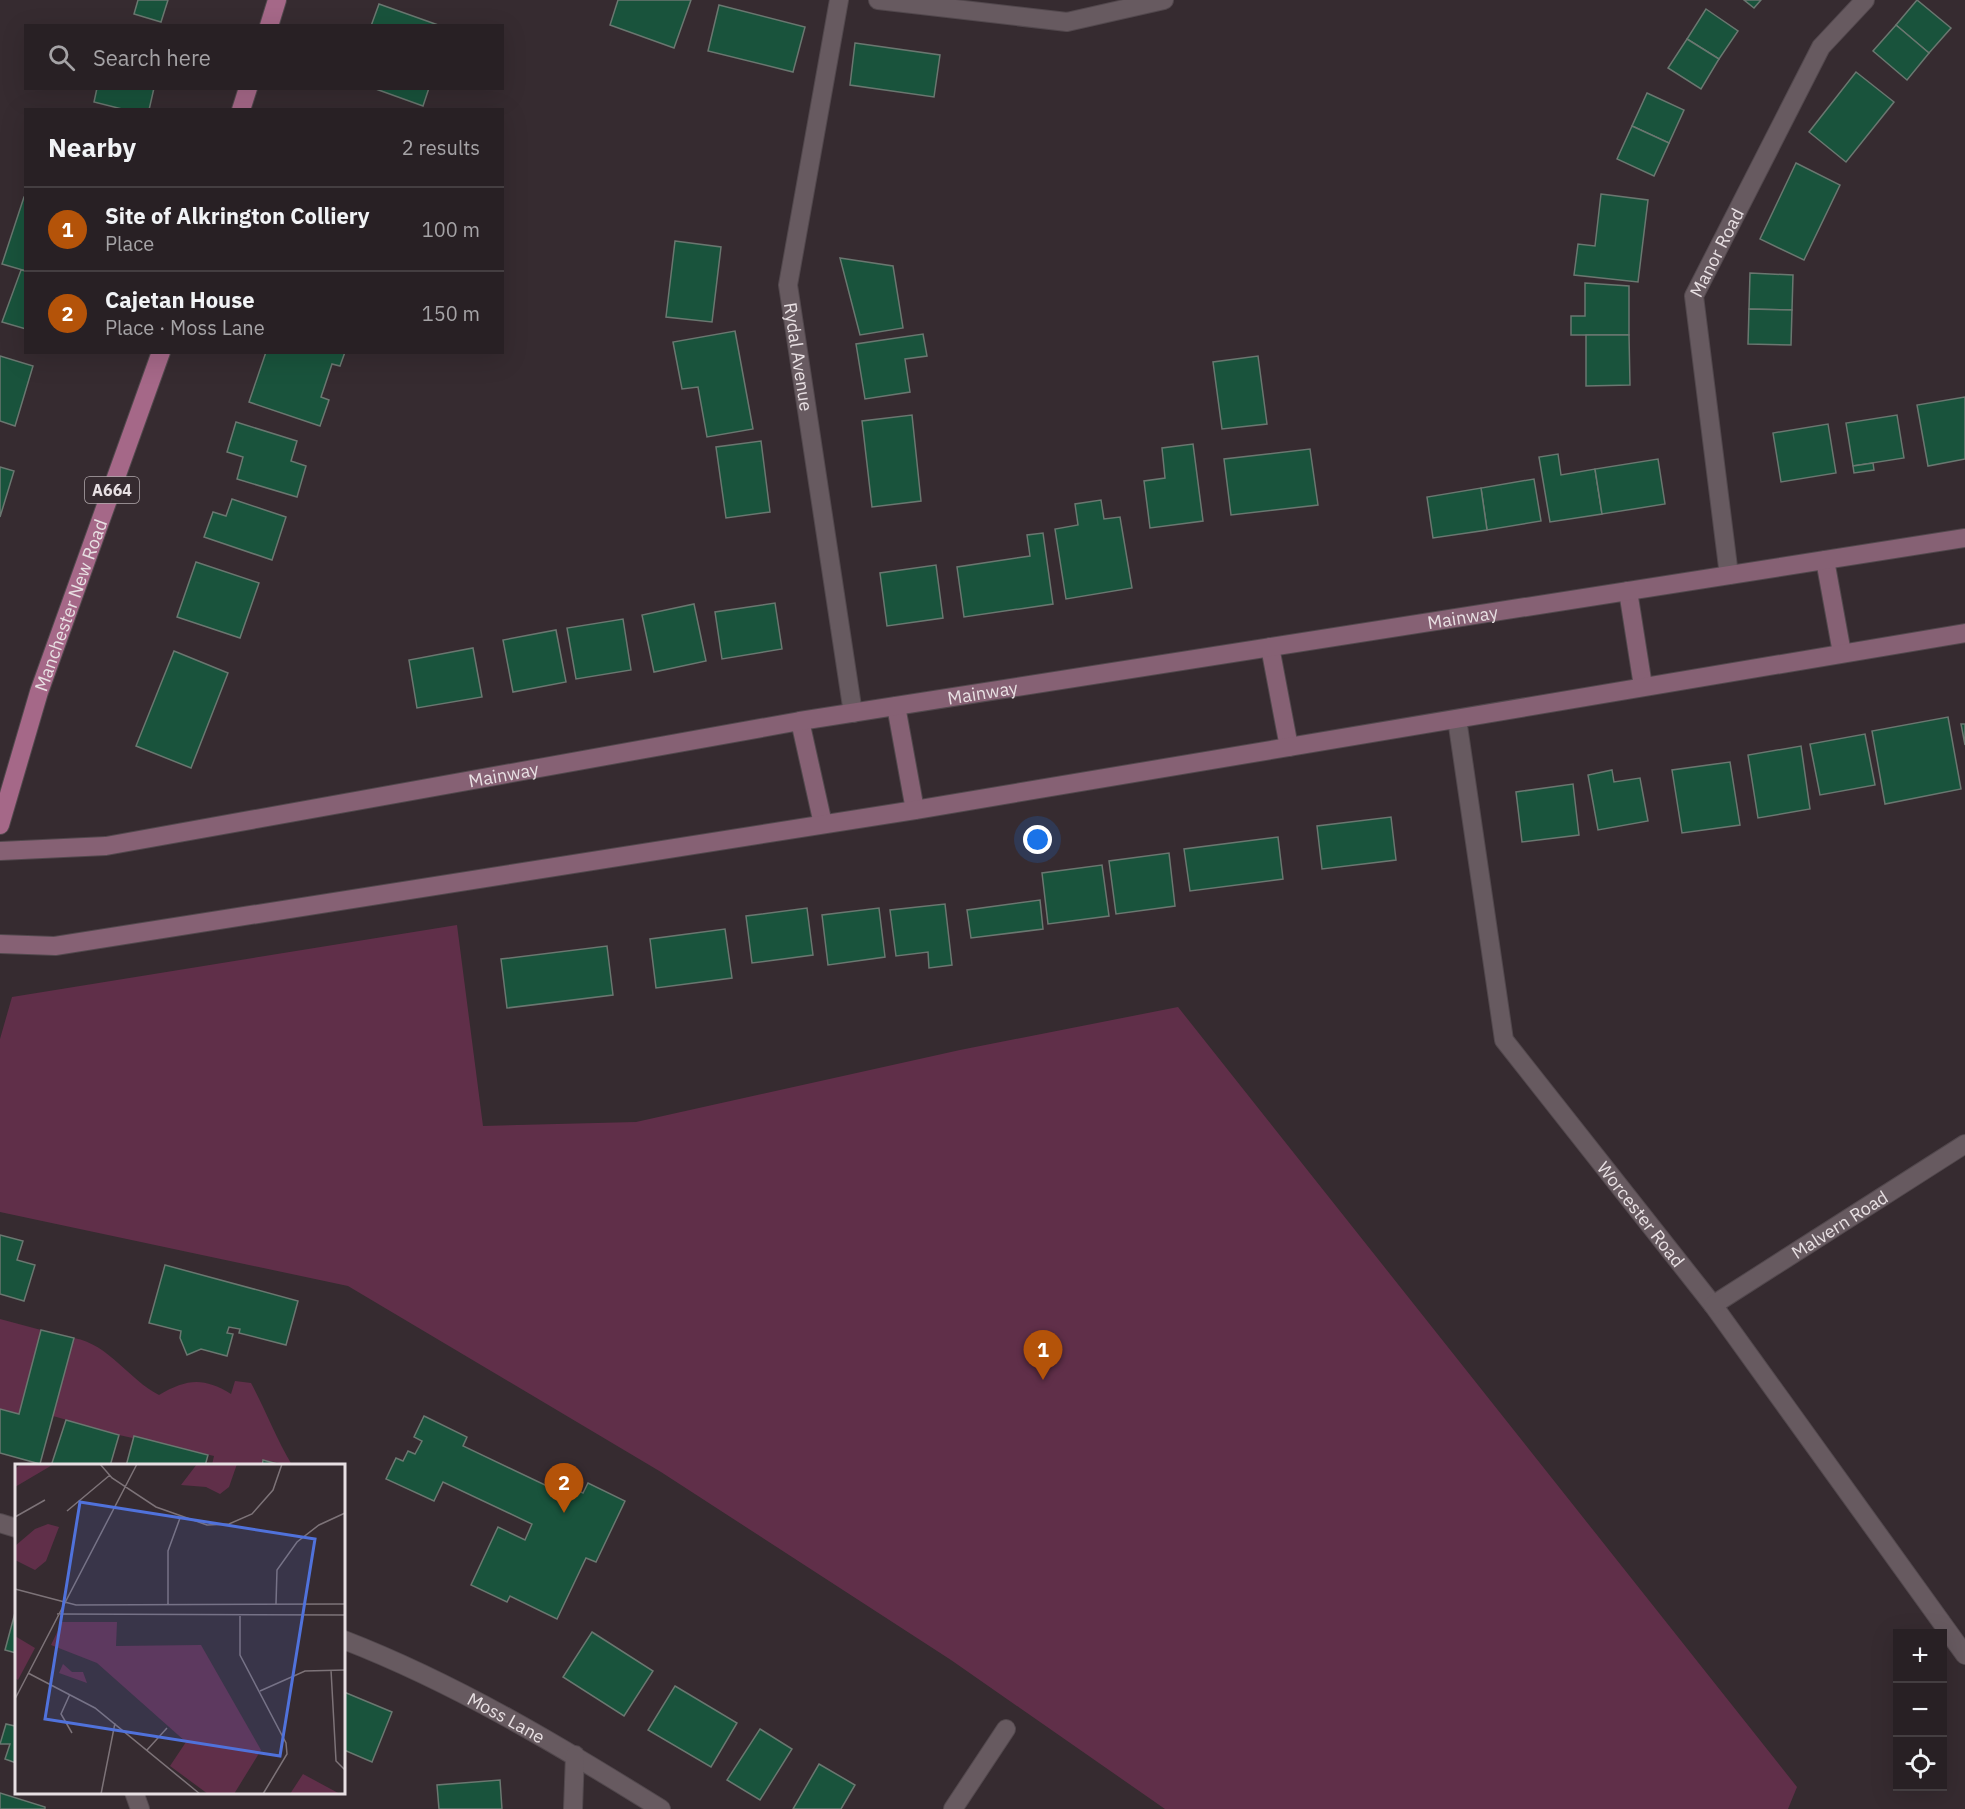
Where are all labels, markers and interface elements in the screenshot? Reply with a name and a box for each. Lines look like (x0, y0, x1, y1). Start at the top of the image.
search box (24, 24, 504, 90)
icon: search (45, 41, 78, 74)
text: Search here (93, 43, 211, 72)
text: Nearby (48, 130, 136, 164)
text: 2 results (402, 134, 480, 161)
text: Site of Alkrington Colliery (105, 201, 370, 230)
street label: Manor Road (1684, 204, 1748, 301)
text: 1 (62, 216, 74, 243)
text: 100 m (422, 216, 480, 243)
text: Place (105, 230, 154, 257)
text: Cajetan House (105, 285, 255, 314)
text: 2 (62, 300, 74, 327)
text: 150 m (422, 300, 480, 327)
street label: Rydal Avenue (779, 301, 819, 413)
text: Place · Moss Lane (105, 314, 265, 341)
road number: A664 (85, 477, 139, 503)
street label: Manchester New Road (29, 516, 112, 694)
street label: Mainway (1426, 600, 1499, 634)
street label: Mainway (946, 675, 1019, 709)
street label: Mainway (466, 757, 541, 792)
your location (1023, 825, 1052, 854)
street label: Worcester Road (1592, 1156, 1690, 1271)
street label: Malvern Road (1787, 1185, 1892, 1264)
pin: 1 (1024, 1330, 1062, 1380)
inset map (15, 1464, 345, 1794)
pin: 2 (544, 1464, 584, 1513)
map controls (1893, 1629, 1947, 1791)
button: + (1893, 1629, 1947, 1683)
button: − (1893, 1683, 1947, 1737)
street label: Moss Lane (464, 1687, 549, 1748)
button: locate (1893, 1737, 1947, 1791)

